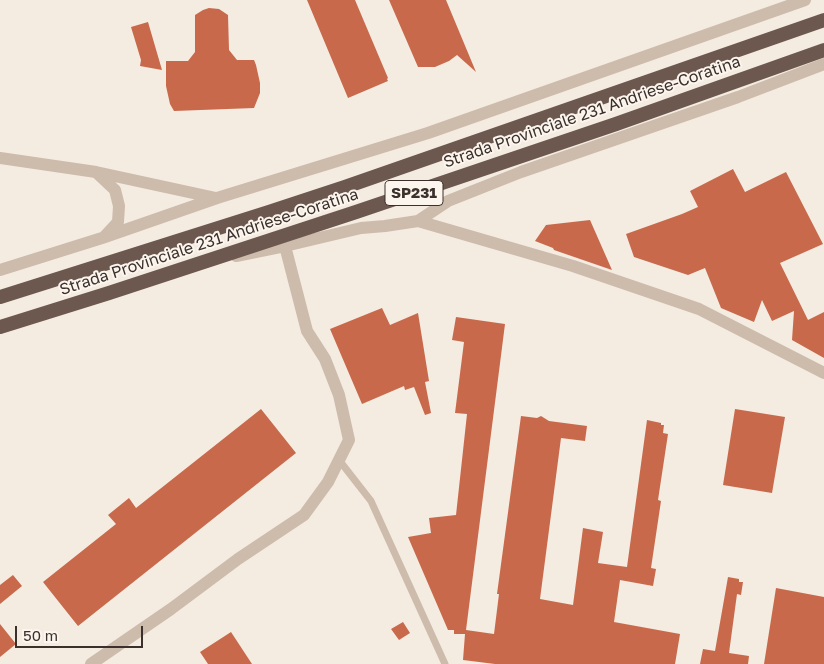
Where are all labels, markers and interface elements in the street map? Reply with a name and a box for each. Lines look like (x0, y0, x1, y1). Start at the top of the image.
street label: Strada Provinciale 231 Andriese-Coratina (441, 52, 743, 172)
road number: SP231 (385, 180, 443, 206)
street label: Strada Provinciale 231 Andriese-Coratina (57, 185, 361, 299)
scale bar (18, 616, 145, 648)
text: 50 m (23, 626, 58, 644)

